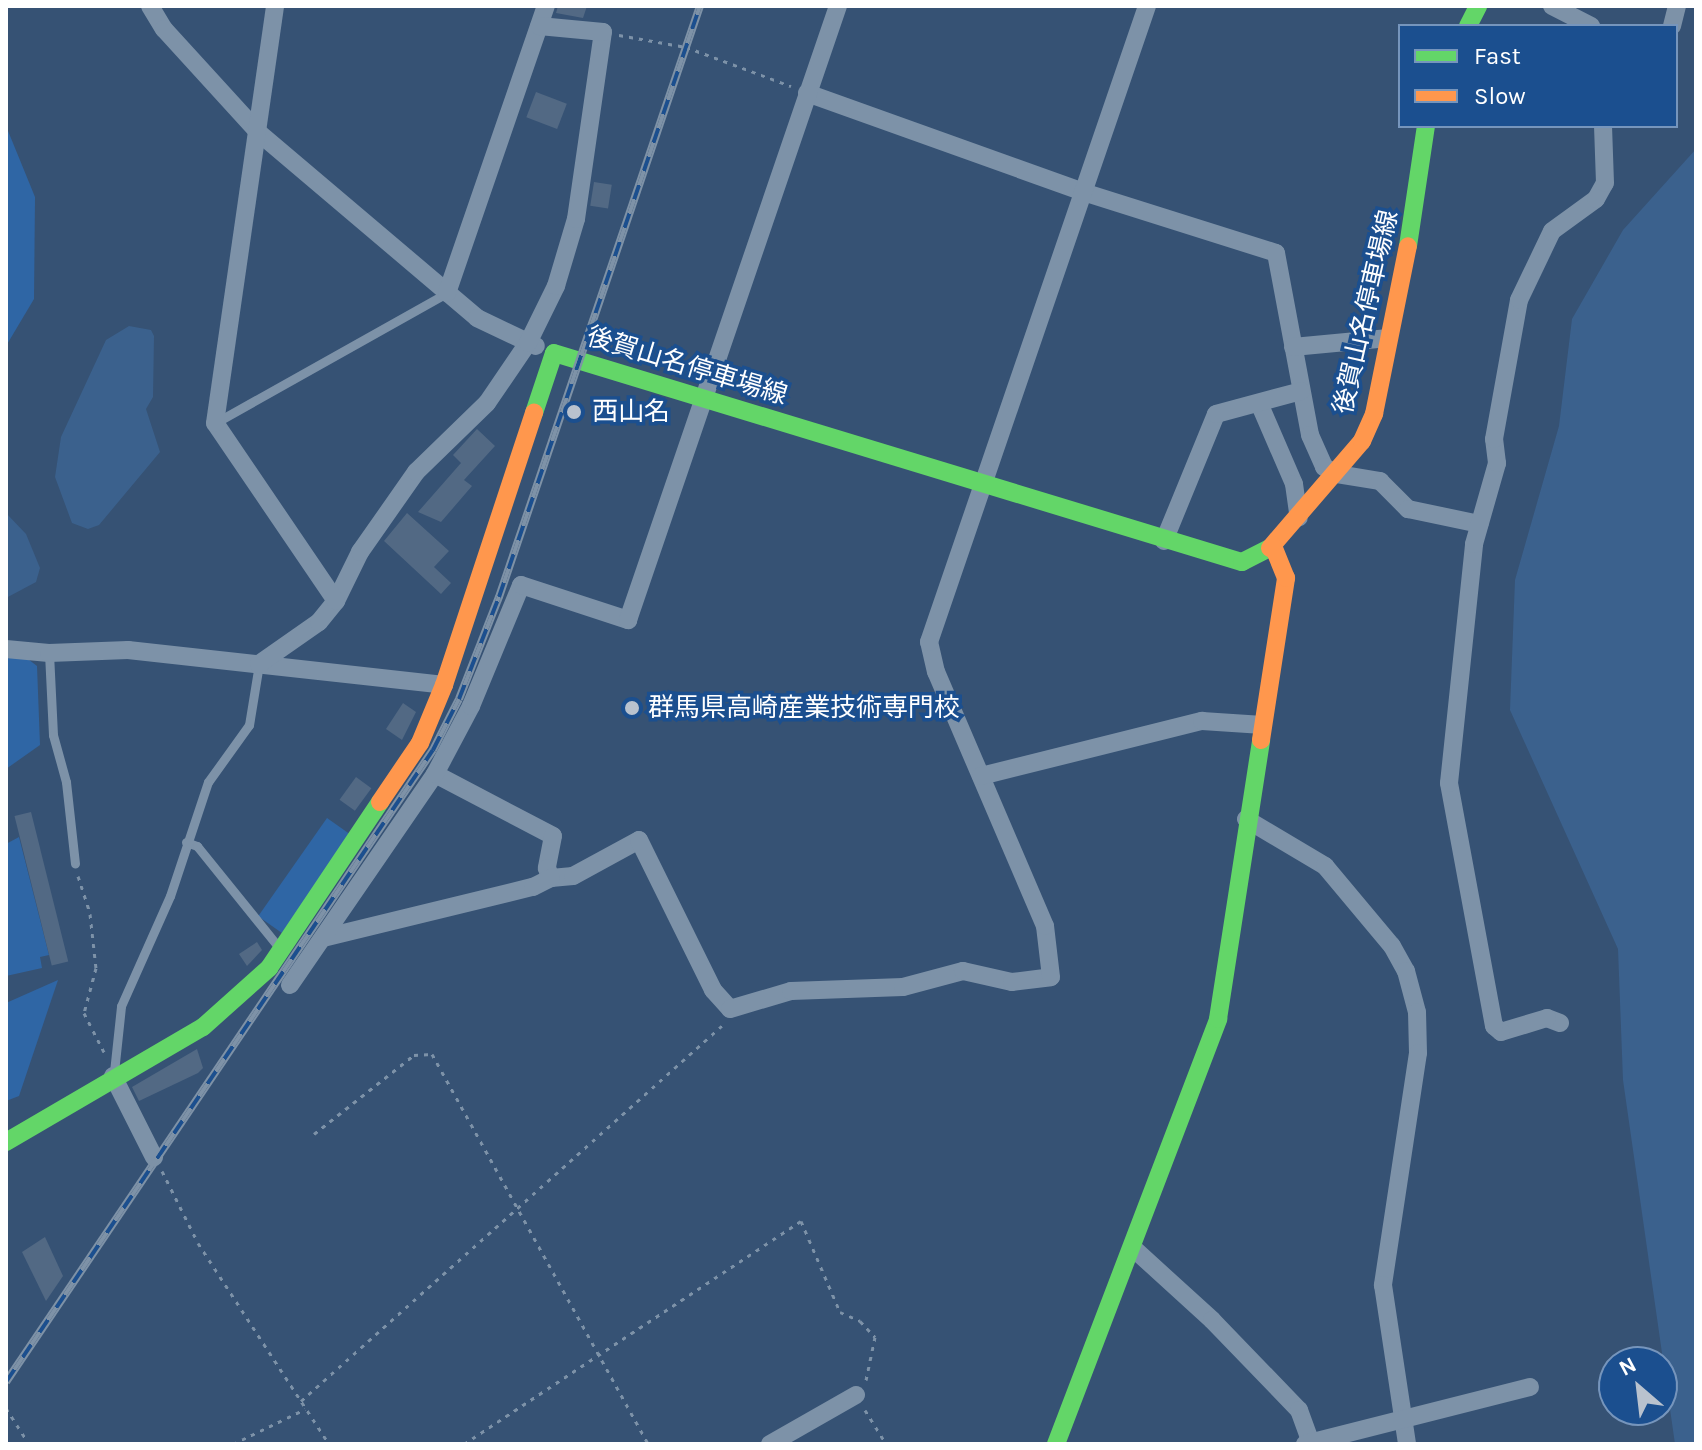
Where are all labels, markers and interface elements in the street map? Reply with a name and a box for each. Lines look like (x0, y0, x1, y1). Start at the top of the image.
legend (1398, 24, 1678, 128)
text: Fast (1474, 42, 1521, 70)
text: Slow (1474, 82, 1526, 110)
street label: 後賀山名停車場線 (1327, 207, 1405, 417)
street label: 後賀山名停車場線 (583, 321, 791, 411)
place label: 西山名 (592, 396, 670, 428)
marker: 西山名 (563, 401, 585, 423)
place label: 群馬県高崎産業技術専門校 (648, 692, 960, 724)
marker: 群馬県高崎産業技術専門校 (623, 699, 641, 717)
north arrow (1598, 1346, 1678, 1426)
text: N (1615, 1351, 1641, 1382)

